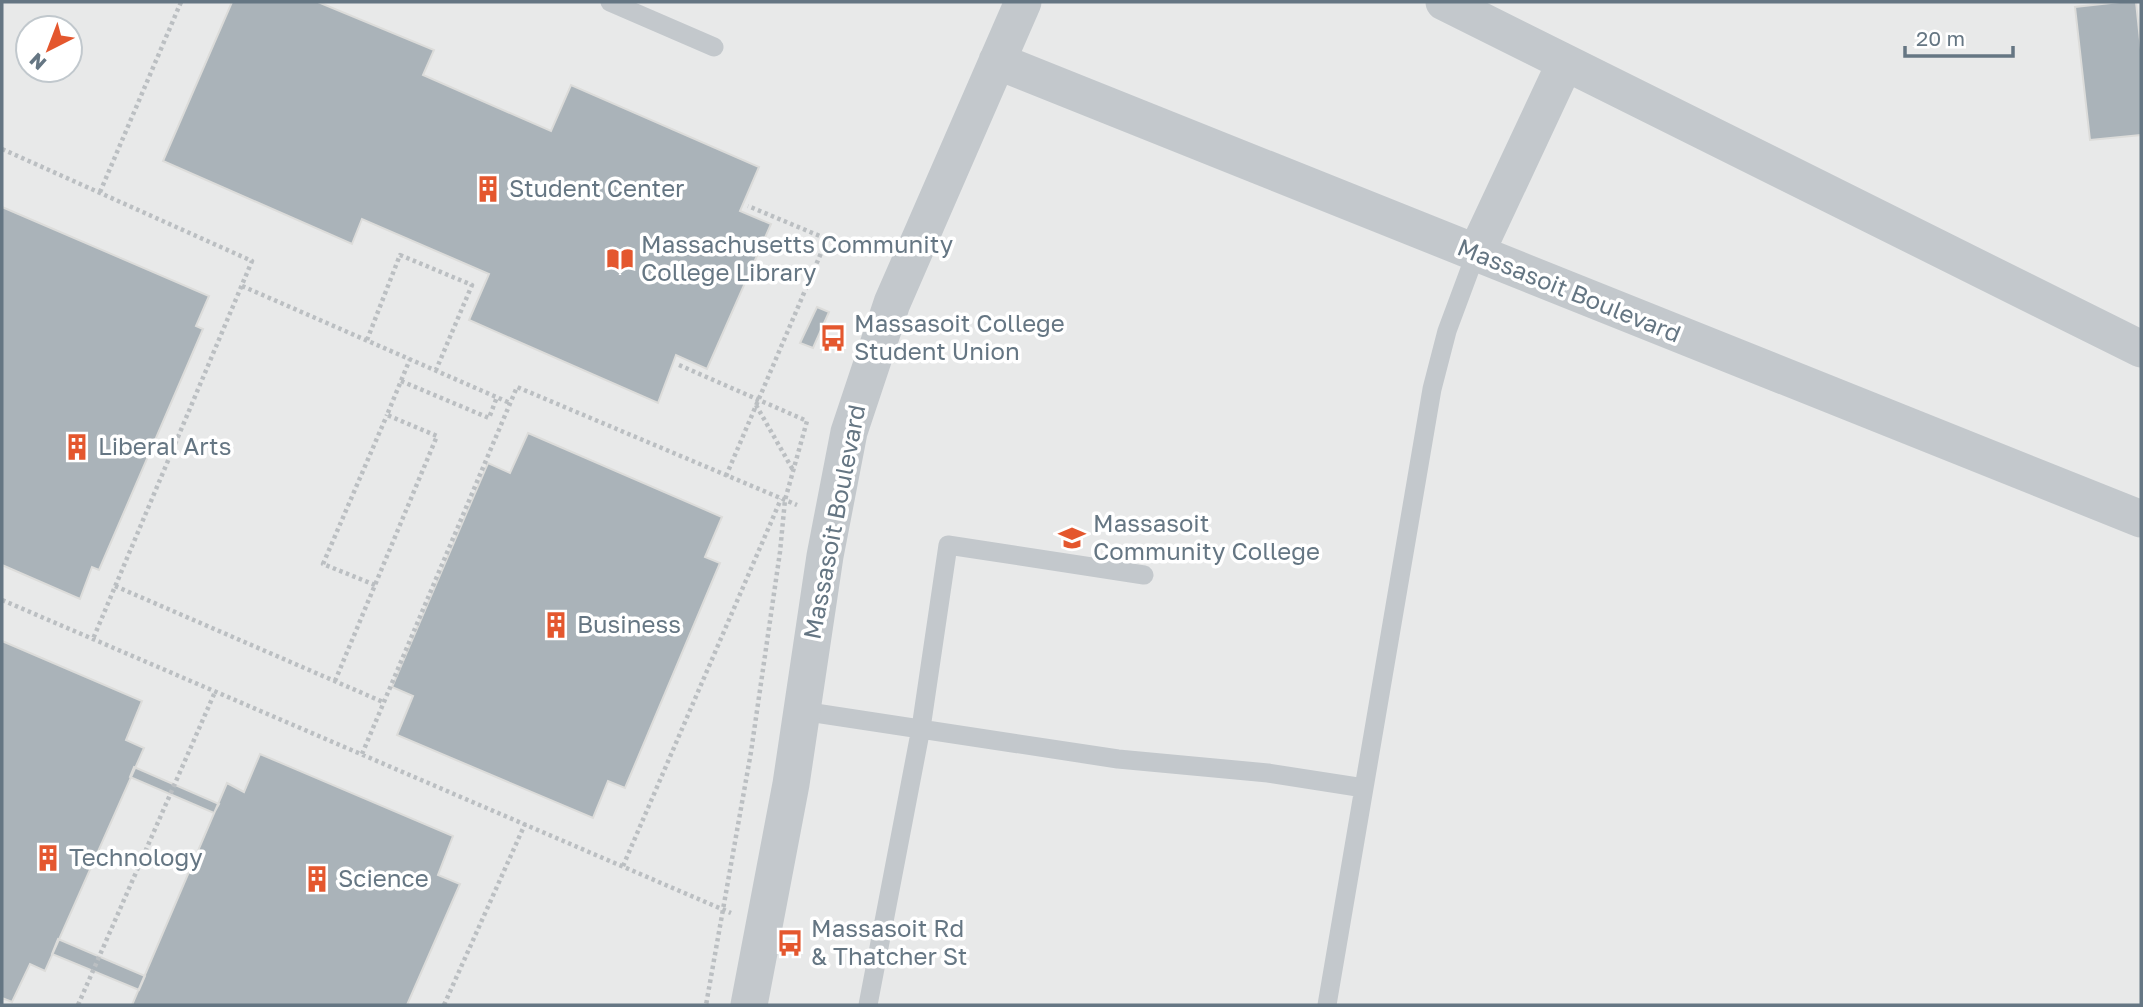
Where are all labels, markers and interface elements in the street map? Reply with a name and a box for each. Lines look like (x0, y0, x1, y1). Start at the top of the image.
north arrow (14, 14, 84, 84)
scale bar (1905, 14, 2014, 58)
text: 20 m (1916, 25, 1965, 51)
text: N (24, 49, 50, 75)
place label: Student Center (509, 173, 684, 202)
building icon: Student Center (473, 174, 503, 204)
place label: Massachusetts Community College Library (641, 229, 953, 286)
street label: Massasoit Boulevard (1454, 232, 1686, 348)
library icon: Massachusetts Community College Library (605, 244, 635, 274)
place label: Massasoit College Student Union (854, 308, 1065, 365)
bus stop icon: Massasoit College Student Union (818, 323, 848, 353)
street label: Massasoit Boulevard (797, 402, 871, 641)
place label: Liberal Arts (98, 431, 231, 460)
building icon: Liberal Arts (62, 432, 92, 462)
place label: Massasoit Community College (1093, 508, 1320, 565)
school or university icon: Massasoit Community College (1057, 523, 1087, 553)
place label: Business (577, 609, 681, 638)
building icon: Business (541, 610, 571, 640)
place label: Technology (69, 842, 203, 871)
building icon: Technology (33, 843, 63, 873)
place label: Science (338, 863, 429, 892)
building icon: Science (302, 864, 332, 894)
place label: Massasoit Rd & Thatcher St (811, 913, 967, 970)
bus stop icon: Massasoit Rd & Thatcher St (775, 928, 805, 958)

